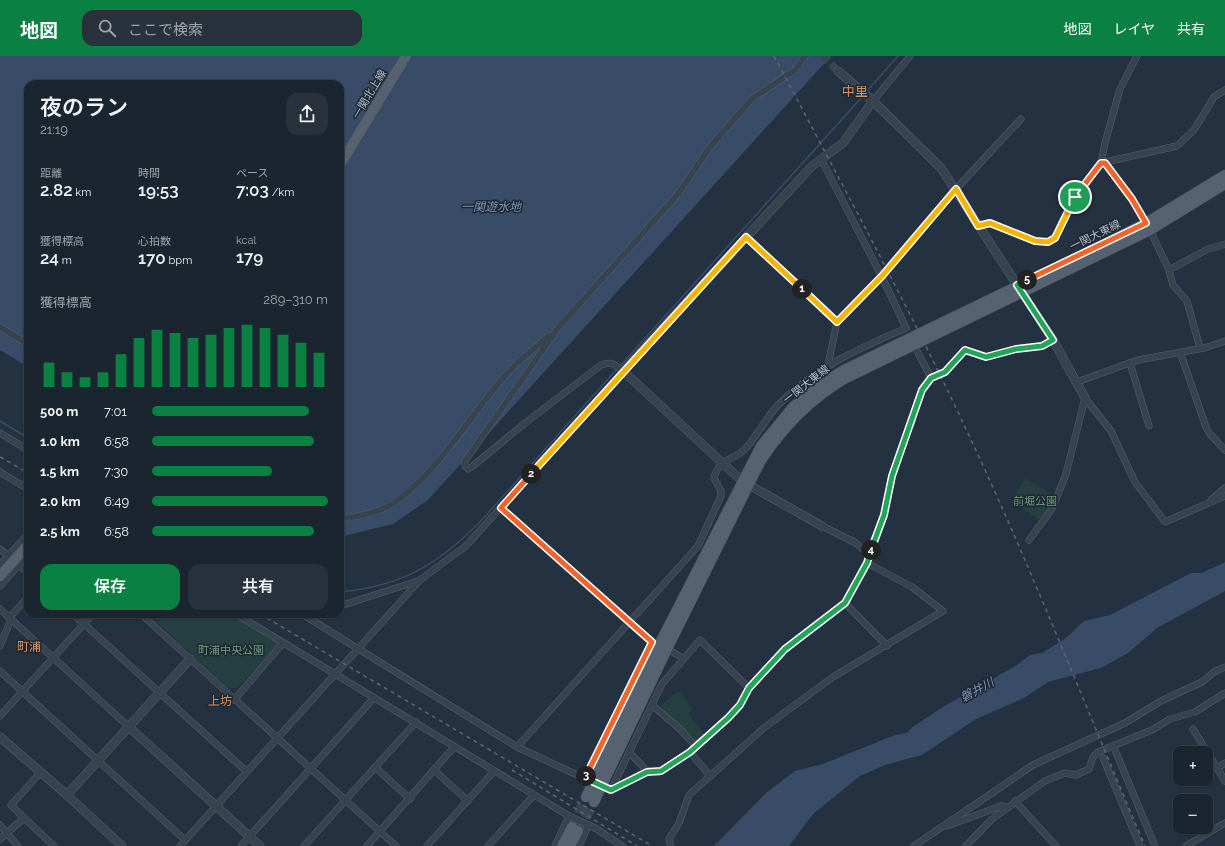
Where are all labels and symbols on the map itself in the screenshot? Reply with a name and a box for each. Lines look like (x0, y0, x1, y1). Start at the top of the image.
street label: 一関北上線 (350, 67, 389, 121)
district label: 中里 (842, 84, 868, 99)
pin (1058, 180, 1092, 214)
water label: 一関遊水地 (461, 200, 523, 214)
street label: 一関大東線 (1068, 218, 1123, 253)
pin: 5 (1017, 270, 1037, 290)
pin: 1 (792, 279, 812, 299)
street label: 一関大東線 (781, 362, 832, 406)
pin: 2 (521, 464, 541, 484)
park label: 前堀公園 (1013, 495, 1057, 508)
pin: 4 (861, 540, 881, 560)
district label: 町浦 (17, 640, 41, 654)
park label: 町浦中央公園 (198, 644, 264, 657)
water label: 磐井川 (958, 674, 998, 705)
district label: 上坊 (208, 694, 232, 708)
pin: 3 (576, 766, 596, 786)

